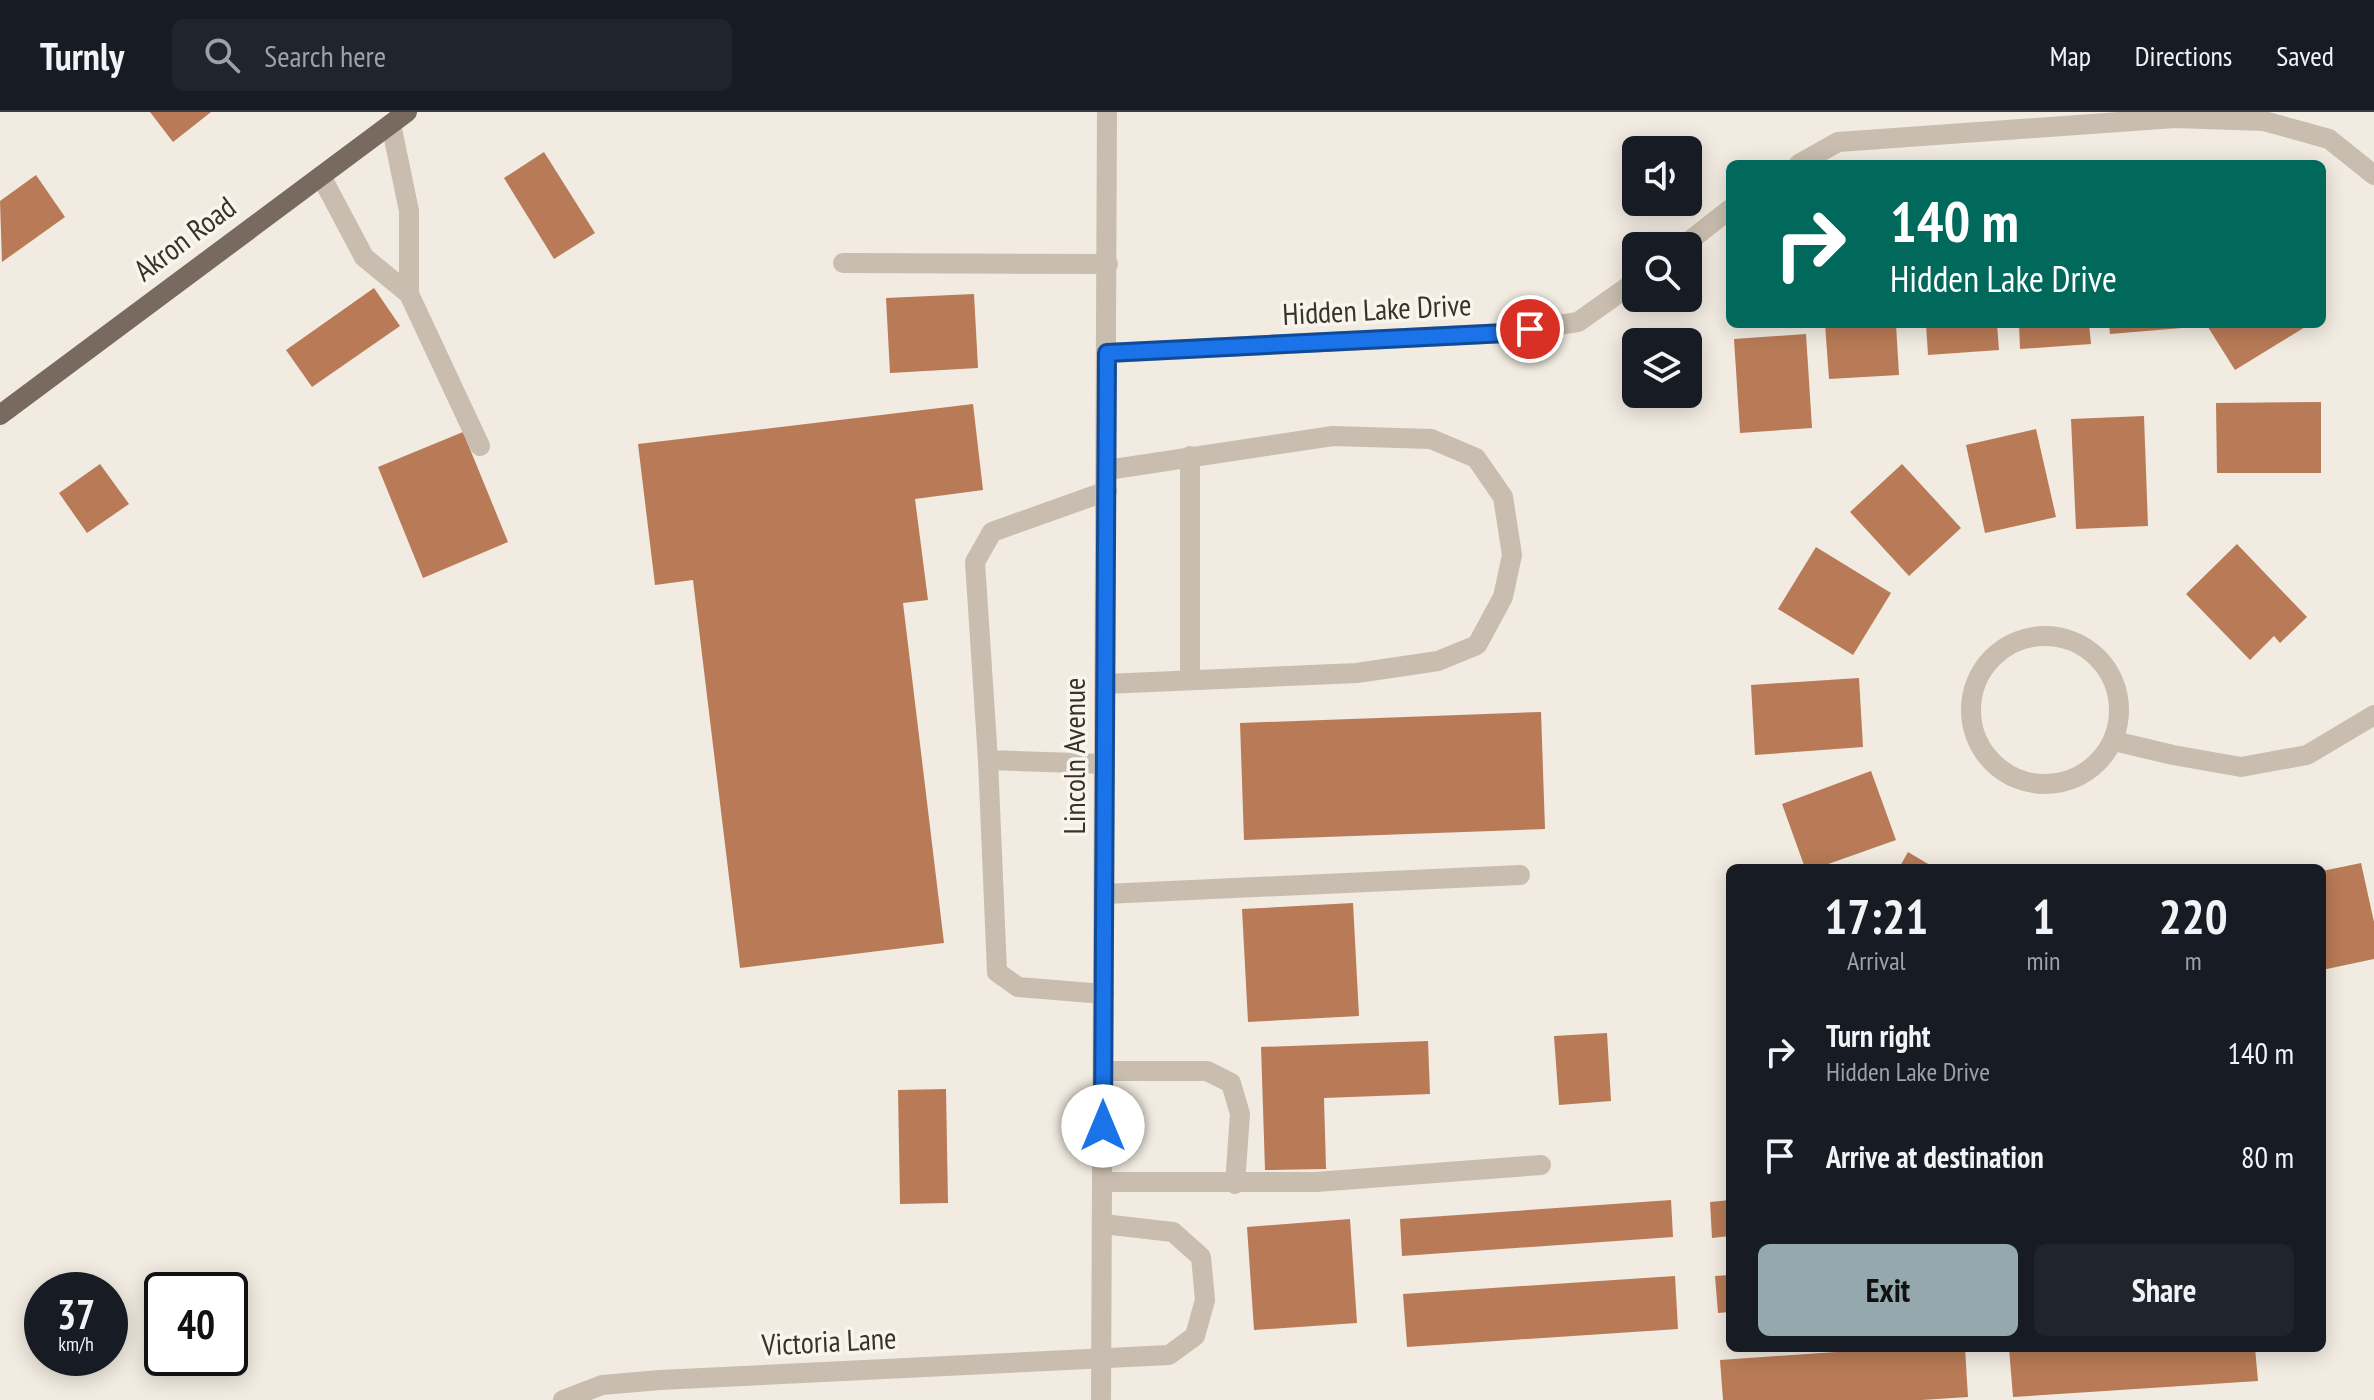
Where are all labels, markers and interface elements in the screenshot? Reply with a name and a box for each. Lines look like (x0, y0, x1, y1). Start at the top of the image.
search box (172, 19, 732, 91)
text: Turnly (40, 31, 124, 80)
icon: search (200, 33, 244, 77)
text: Search here (264, 36, 386, 75)
text: Map (2050, 37, 2091, 74)
text: Directions (2135, 37, 2232, 74)
text: Saved (2276, 37, 2334, 74)
map controls (1622, 136, 1702, 408)
button: sound (1622, 136, 1702, 216)
text: 140 m (1890, 185, 2019, 257)
street label: Akron Road (125, 187, 243, 289)
icon: right (1758, 192, 1862, 296)
button: search (1622, 232, 1702, 312)
text: Hidden Lake Drive (1890, 255, 2117, 302)
street label: Hidden Lake Drive (1281, 284, 1472, 333)
pin (1496, 295, 1564, 363)
icon: arrive (1508, 307, 1552, 351)
button: layers (1622, 328, 1702, 408)
street label: Lincoln Avenue (1054, 678, 1093, 834)
text: 17:21 (1824, 885, 1928, 947)
text: 1 (2032, 885, 2055, 947)
text: 220 (2159, 885, 2228, 947)
text: Arrival (1847, 944, 1906, 977)
text: min (2026, 944, 2060, 977)
text: m (2185, 944, 2202, 977)
text: Turn right (1826, 1016, 1930, 1055)
icon: right (1758, 1030, 1802, 1074)
text: 140 m (2228, 1033, 2294, 1072)
text: Hidden Lake Drive (1826, 1055, 1990, 1088)
position arrow (1061, 1084, 1145, 1168)
icon: arrive (1758, 1134, 1802, 1178)
text: Arrive at destination (1826, 1137, 2044, 1176)
text: 80 m (2241, 1137, 2294, 1176)
button: Exit (1758, 1244, 2018, 1336)
button: Share (2034, 1244, 2294, 1336)
speed limit sign: 40 (144, 1272, 248, 1376)
text: 37 (57, 1288, 95, 1340)
street label: Victoria Lane (760, 1318, 897, 1364)
text: km/h (58, 1331, 94, 1357)

